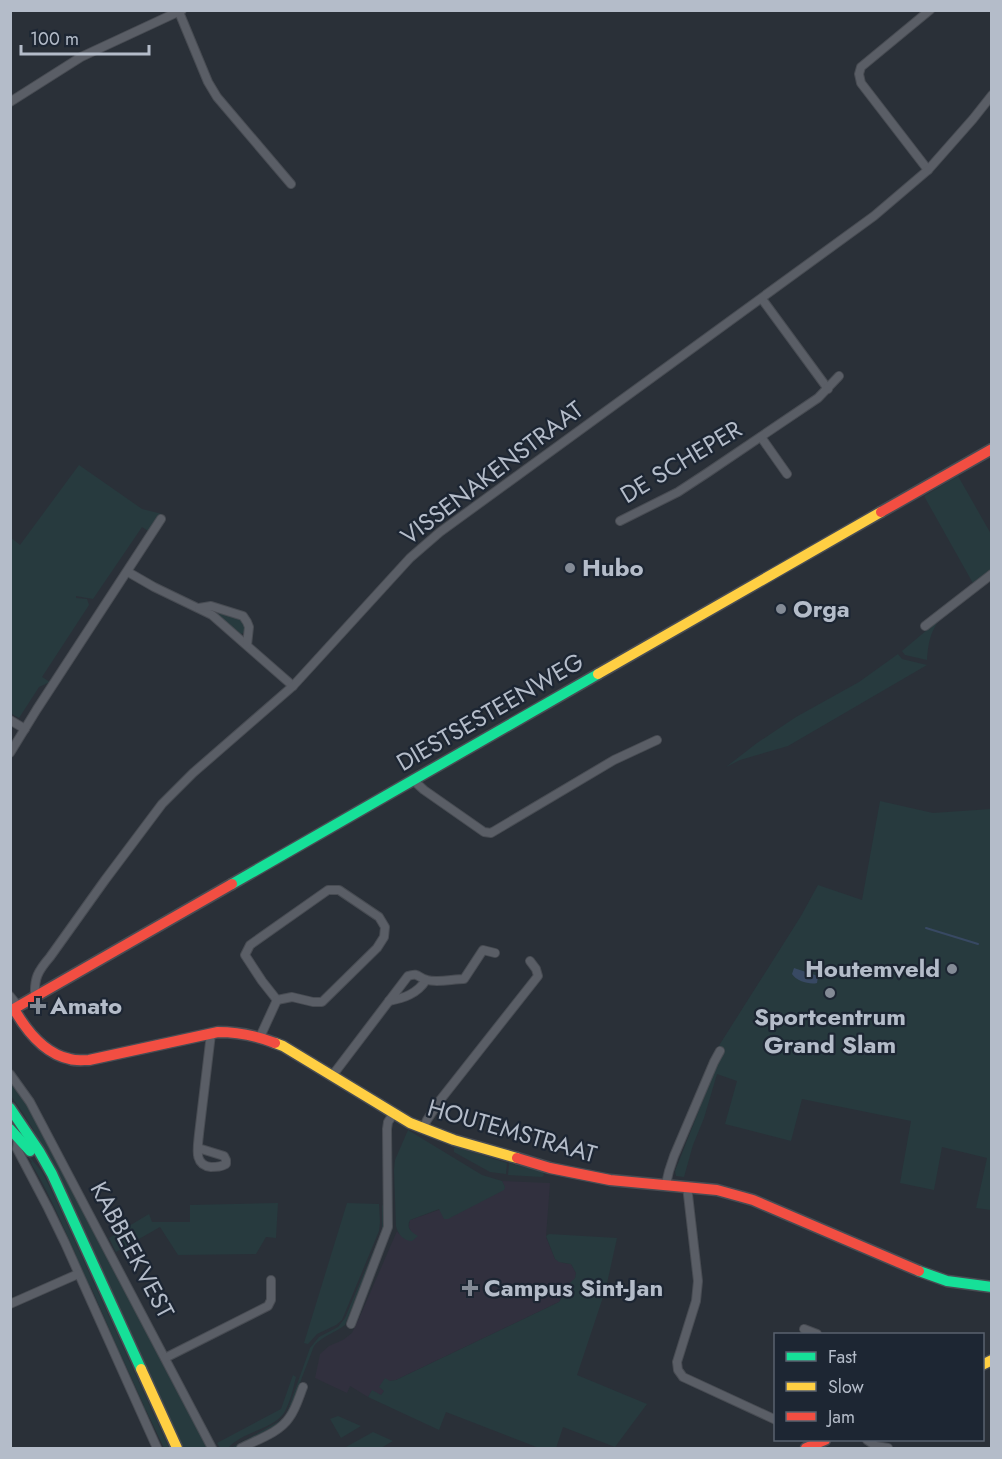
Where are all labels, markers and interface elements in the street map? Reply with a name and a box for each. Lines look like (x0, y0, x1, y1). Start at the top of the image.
scale bar (21, 18, 148, 56)
text: 100 m (30, 26, 79, 52)
street label: VISSENAKENSTRAAT (393, 392, 590, 553)
street label: DE SCHEPER (613, 411, 749, 512)
place label: Hubo (582, 550, 644, 585)
marker: Hubo (563, 561, 577, 575)
place label: Orga (793, 591, 850, 626)
marker: Orga (774, 602, 788, 616)
street label: DIESTSESTEENWEG (390, 644, 590, 779)
place label: Houtemveld (805, 951, 940, 986)
marker: Houtemveld (945, 962, 959, 976)
marker: Sportcentrum Grand Slam (823, 986, 837, 1000)
place label: Amato (49, 988, 122, 1023)
marker: Amato (31, 999, 45, 1013)
place label: Sportcentrum Grand Slam (754, 999, 906, 1062)
street label: HOUTEMSTRAAT (423, 1090, 601, 1171)
street label: KABBEEKVEST (82, 1175, 183, 1324)
place label: Campus Sint-Jan (484, 1270, 663, 1305)
marker: Campus Sint-Jan (461, 1279, 479, 1297)
legend (774, 1333, 984, 1441)
text: Fast (828, 1344, 857, 1370)
text: Slow (828, 1374, 865, 1400)
text: Jam (826, 1404, 855, 1430)

